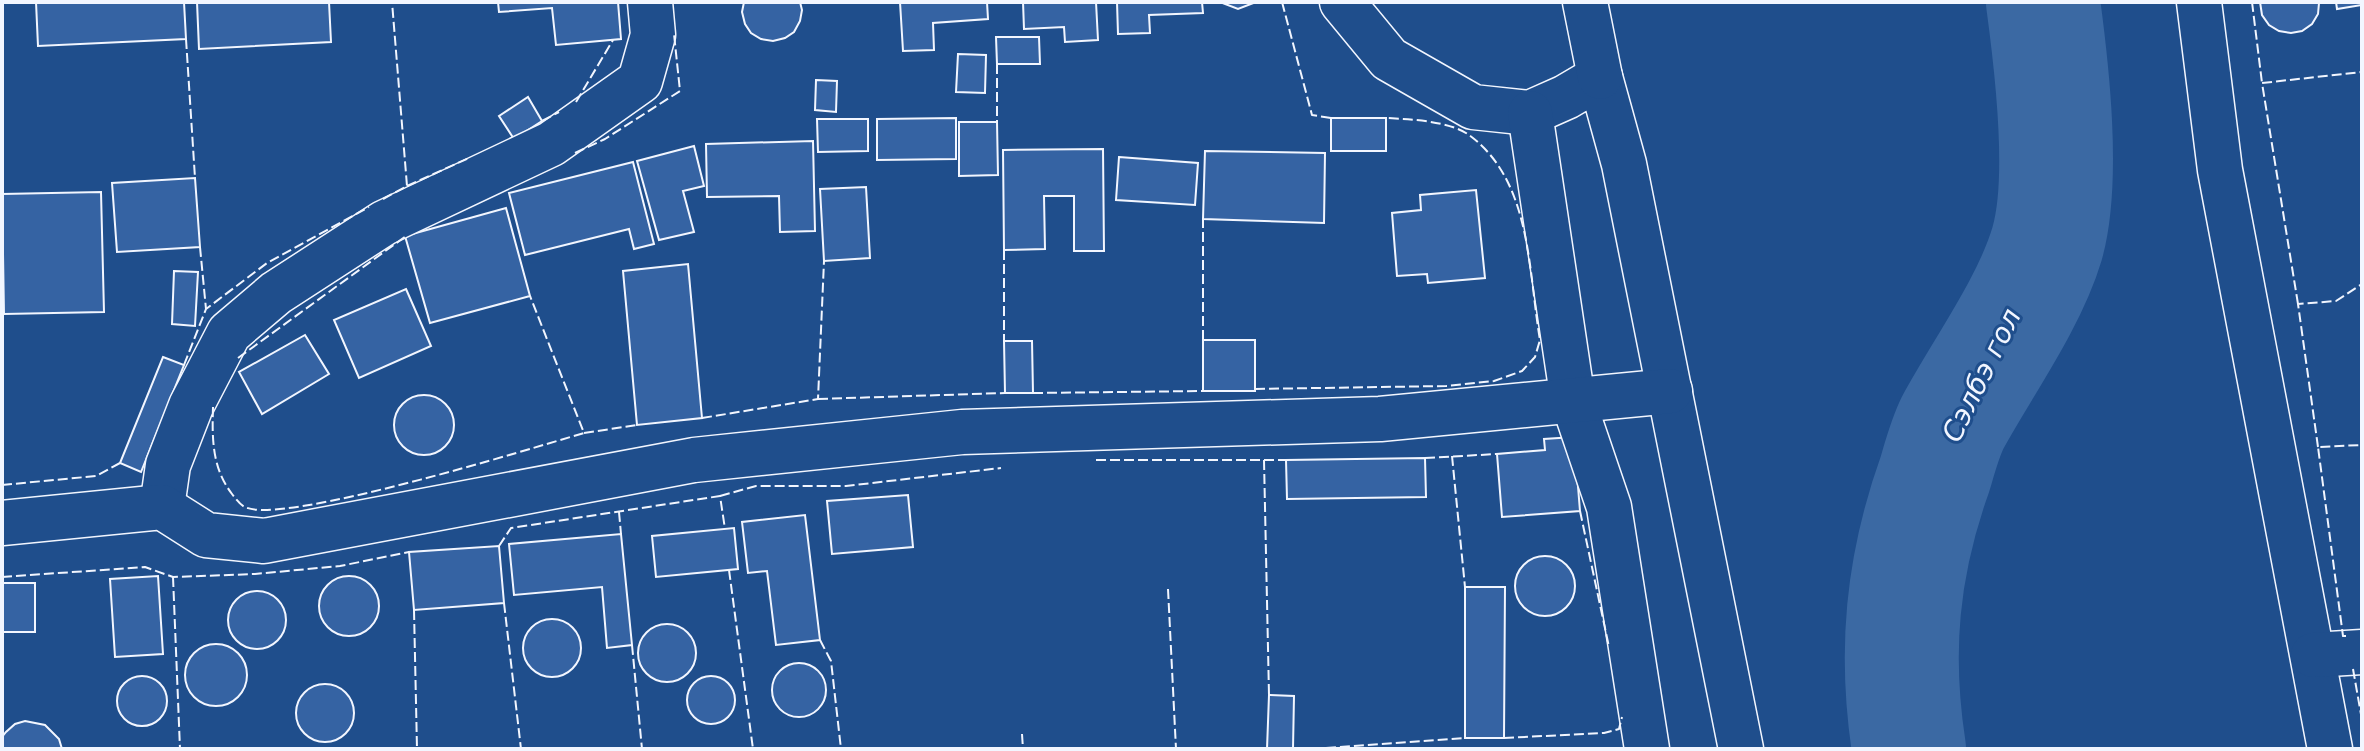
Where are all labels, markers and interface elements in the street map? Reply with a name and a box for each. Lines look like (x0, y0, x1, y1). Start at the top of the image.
water label: Сэлбэ гол (1935, 303, 2028, 447)

